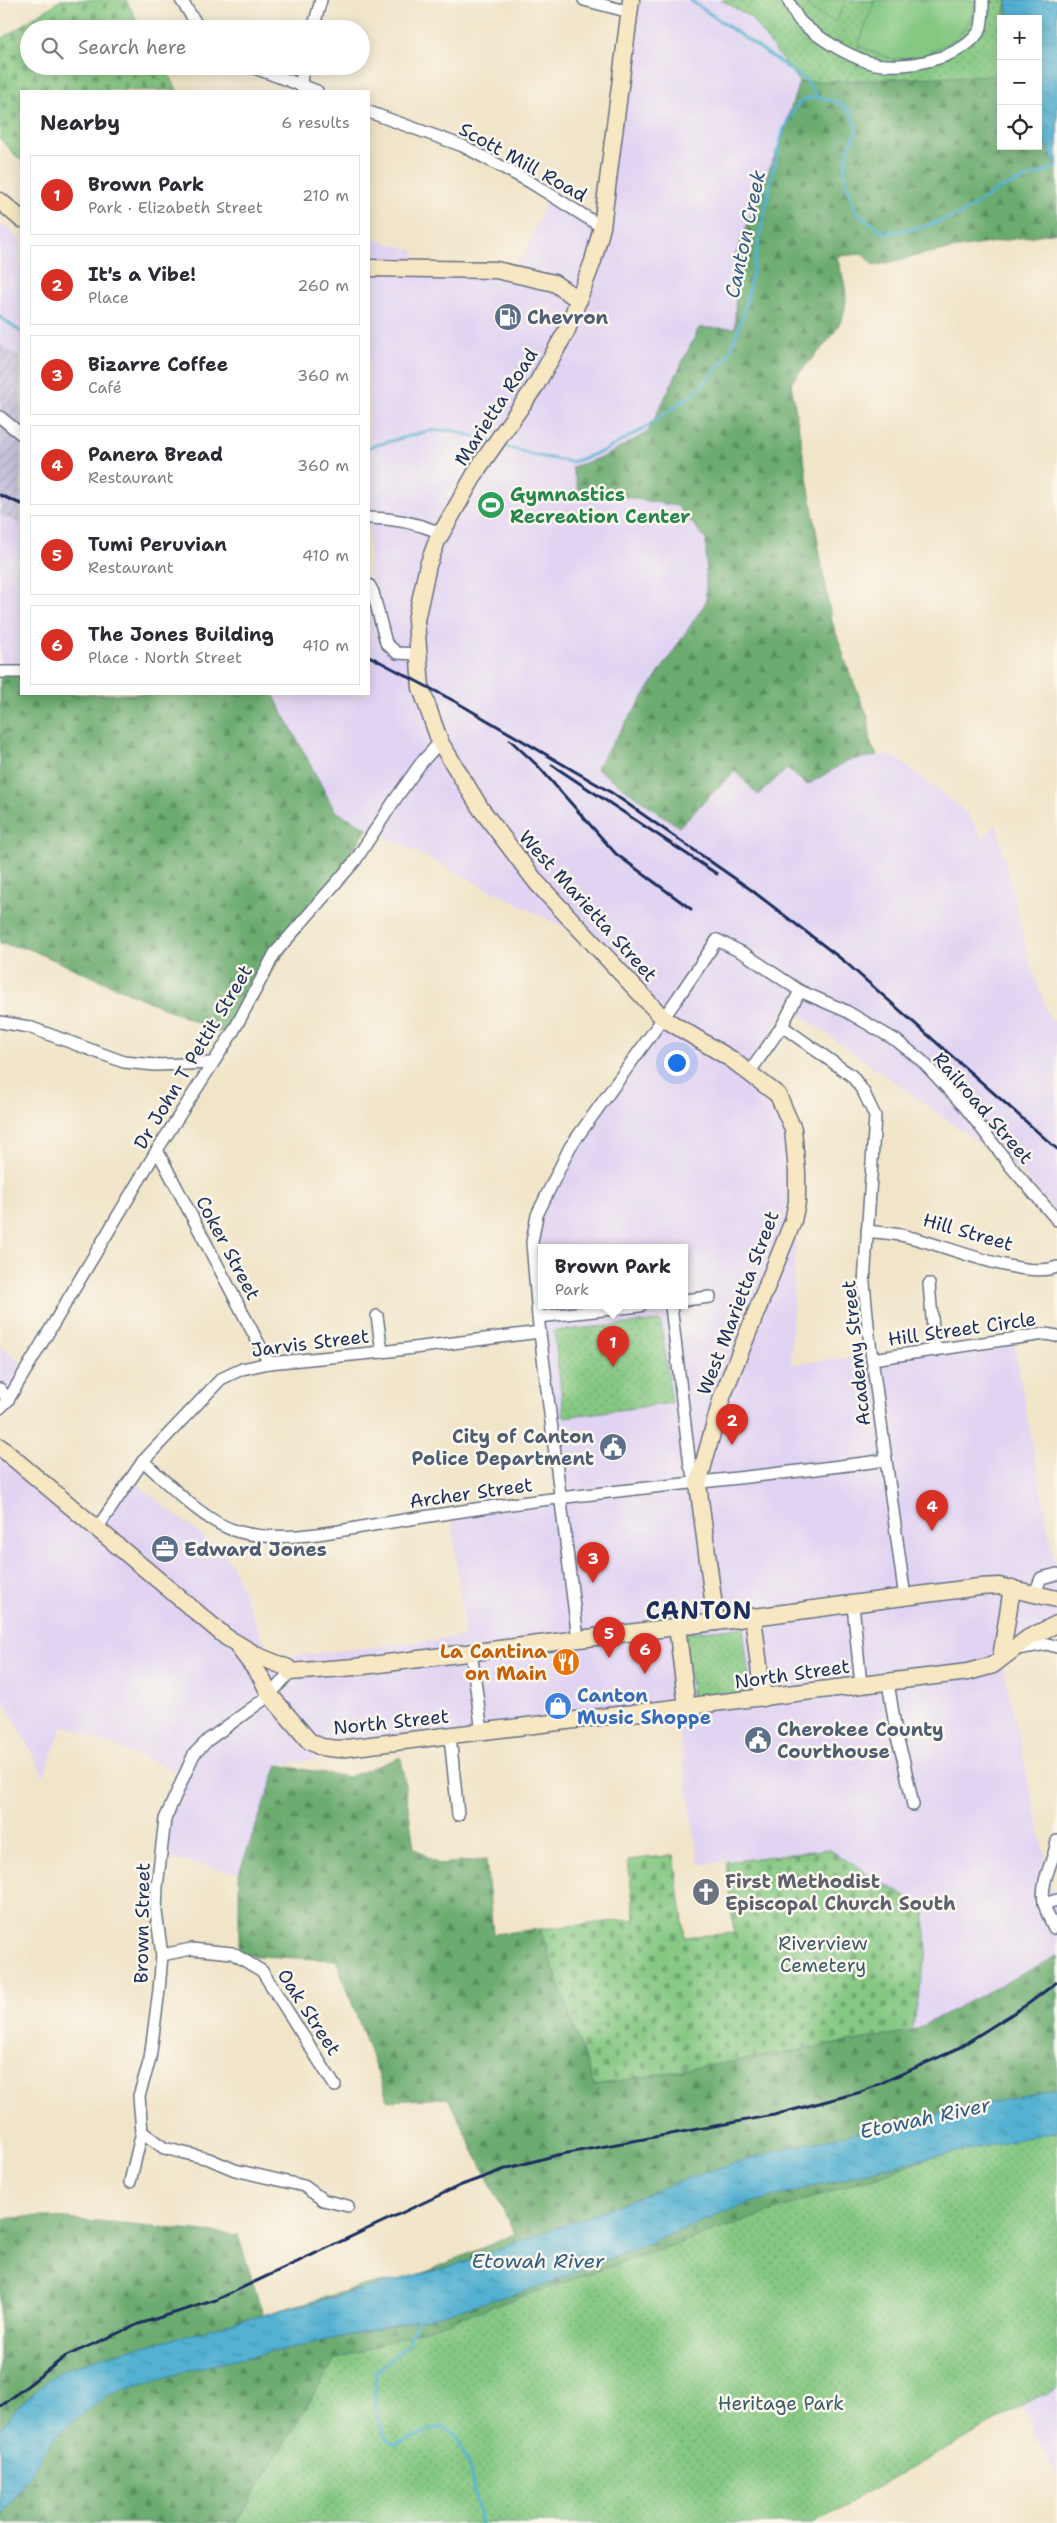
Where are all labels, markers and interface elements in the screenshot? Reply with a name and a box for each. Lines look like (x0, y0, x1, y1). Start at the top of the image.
map controls (997, 15, 1042, 150)
button: + (997, 15, 1042, 60)
search box (20, 20, 370, 75)
icon: search (38, 34, 66, 62)
text: Search here (78, 35, 187, 60)
button: − (997, 60, 1042, 105)
button: locate (997, 105, 1042, 150)
text: Nearby (40, 109, 120, 137)
text: 6 results (281, 112, 350, 133)
street label: Scott Mill Road (455, 116, 591, 208)
water label: Canton Creek (719, 167, 771, 300)
text: Brown Park (88, 172, 204, 197)
text: 1 (53, 185, 61, 206)
text: 210 m (302, 185, 349, 206)
text: Park · Elizabeth Street (88, 197, 263, 218)
text: It's a Vibe! (88, 262, 196, 287)
text: 2 (51, 275, 63, 296)
text: 260 m (297, 275, 349, 296)
text: Place (88, 287, 129, 308)
fuel station icon: Chevron (493, 302, 523, 332)
place label: Chevron (527, 305, 608, 330)
street label: Marietta Road (449, 343, 543, 471)
text: Bizarre Coffee (88, 352, 228, 377)
text: 3 (51, 365, 63, 386)
text: 360 m (297, 365, 349, 386)
text: Café (88, 377, 122, 398)
text: Panera Bread (88, 442, 223, 467)
text: 4 (51, 455, 63, 476)
text: 360 m (297, 455, 349, 476)
text: Restaurant (88, 467, 174, 488)
place label: Gymnastics Recreation Center (510, 482, 691, 529)
sports icon: Gymnastics Recreation Center (476, 490, 506, 520)
text: Tumi Peruvian (88, 532, 227, 557)
text: 5 (52, 545, 62, 566)
text: 410 m (302, 545, 349, 566)
text: Restaurant (88, 557, 174, 578)
text: The Jones Building (88, 622, 274, 647)
text: 6 (51, 635, 63, 656)
text: 410 m (302, 635, 349, 656)
text: Place · North Street (88, 647, 242, 668)
street label: West Marietta Street (513, 825, 663, 987)
street label: Dr John T Pettit Street (128, 960, 258, 1154)
street label: Railroad Street (927, 1047, 1039, 1169)
your location (664, 1050, 690, 1076)
street label: Coker Street (190, 1192, 266, 1304)
street label: West Marietta Street (691, 1207, 785, 1399)
street label: Hill Street (920, 1207, 1016, 1257)
popup (538, 1244, 688, 1309)
text: Brown Park (555, 1254, 671, 1279)
text: Park (555, 1279, 589, 1300)
street label: Academy Street (836, 1279, 876, 1427)
street label: Hill Street Circle (886, 1306, 1038, 1352)
street label: Jarvis Street (250, 1323, 370, 1363)
pin: 1 (597, 1326, 629, 1367)
pin: 2 (716, 1404, 748, 1445)
place label: City of Canton Police Department (411, 1424, 594, 1471)
public building icon: City of Canton Police Department (598, 1432, 628, 1462)
street label: Archer Street (408, 1472, 534, 1514)
pin: 4 (916, 1490, 948, 1531)
office icon: Edward Jones (150, 1534, 180, 1564)
place label: Edward Jones (184, 1537, 327, 1562)
pin: 3 (577, 1542, 609, 1583)
district label: CANTON (645, 1595, 753, 1627)
pin: 5 (593, 1617, 625, 1658)
pin: 6 (629, 1633, 661, 1674)
place label: La Cantina on Main (440, 1639, 547, 1686)
restaurant icon: La Cantina on Main (551, 1647, 581, 1677)
street label: North Street (733, 1654, 851, 1694)
place label: Canton Music Shoppe (577, 1683, 711, 1730)
shop icon: Canton Music Shoppe (543, 1691, 573, 1721)
street label: North Street (332, 1703, 450, 1741)
place label: Cherokee County Courthouse (777, 1717, 944, 1764)
public building icon: Cherokee County Courthouse (743, 1725, 773, 1755)
street label: Brown Street (128, 1862, 156, 1984)
place label: First Methodist Episcopal Church South (725, 1869, 956, 1916)
church icon: First Methodist Episcopal Church South (691, 1877, 721, 1907)
park label: Riverview Cemetery (778, 1931, 868, 1978)
street label: Oak Street (272, 1964, 346, 2060)
water label: Etowah River (857, 2091, 993, 2145)
water label: Etowah River (472, 2248, 605, 2274)
park label: Heritage Park (718, 2391, 844, 2416)

